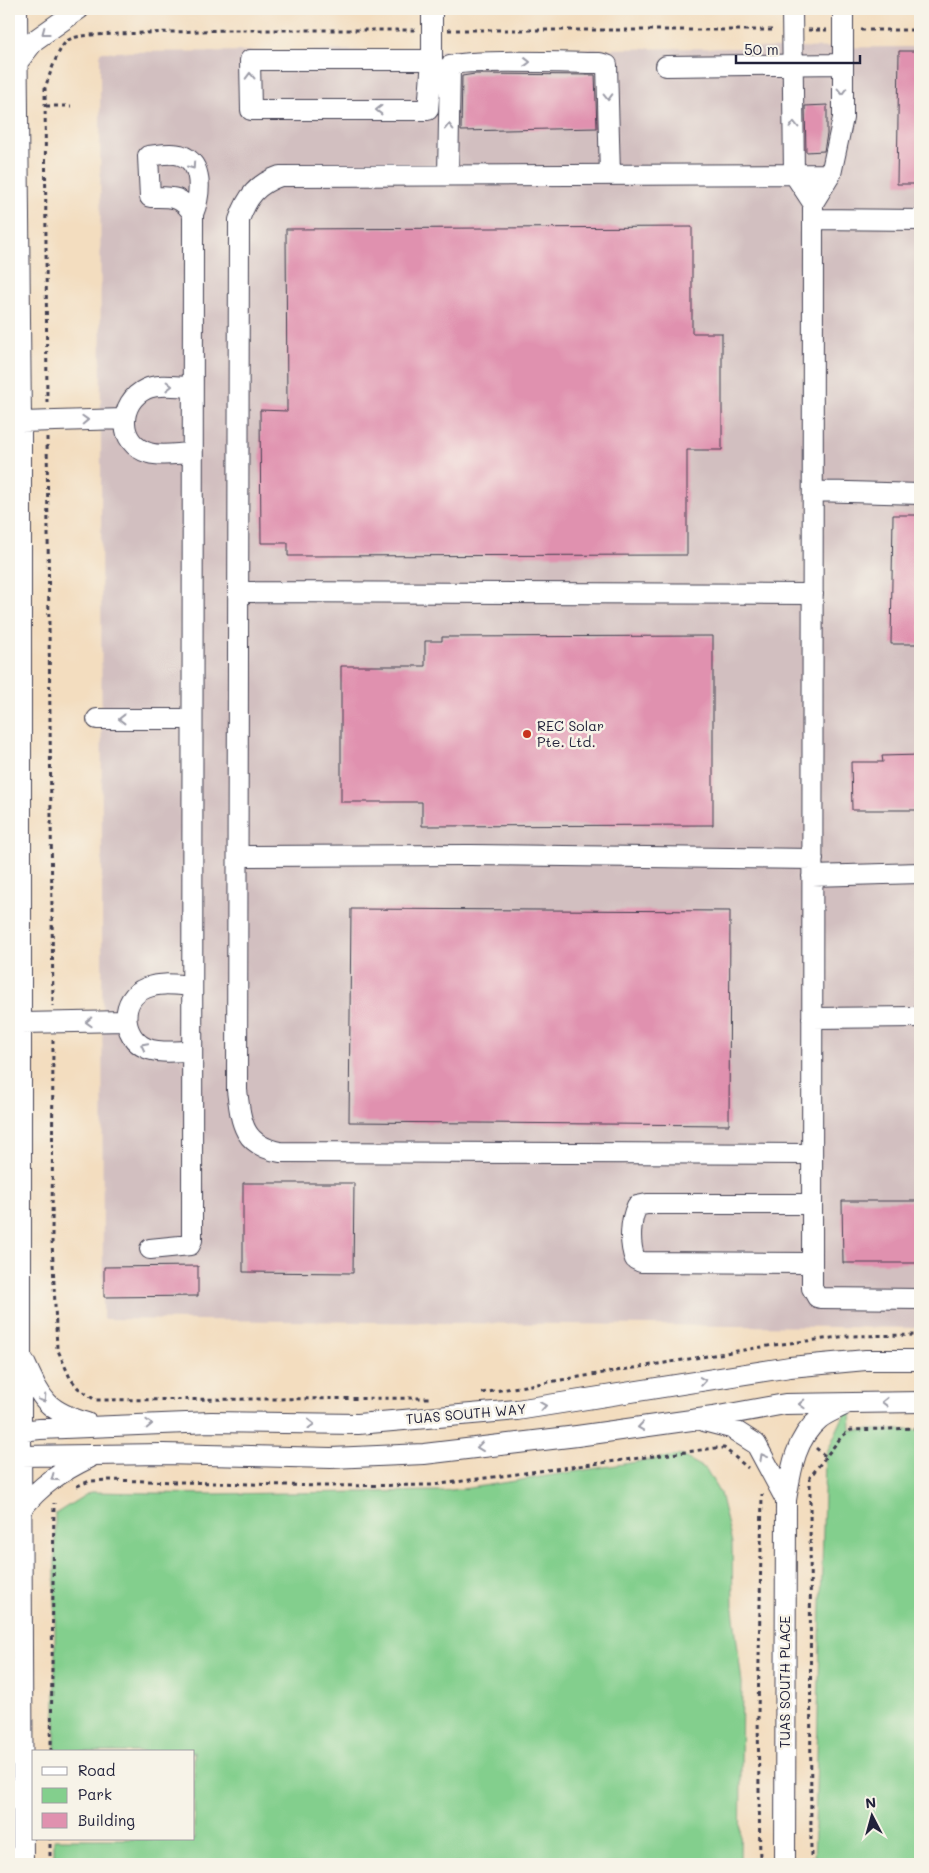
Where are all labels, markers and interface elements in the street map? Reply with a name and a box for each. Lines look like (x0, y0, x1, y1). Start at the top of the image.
one-way arrow (41, 26, 51, 35)
scale bar (736, 32, 860, 64)
text: 50 m (744, 39, 779, 59)
one-way arrow (524, 57, 531, 67)
one-way arrow (245, 72, 255, 80)
one-way arrow (837, 87, 848, 95)
one-way arrow (603, 93, 613, 101)
one-way arrow (375, 105, 382, 115)
one-way arrow (789, 121, 799, 128)
one-way arrow (443, 122, 454, 130)
one-way arrow (186, 160, 195, 170)
one-way arrow (165, 381, 173, 392)
one-way arrow (82, 415, 90, 425)
one-way arrow (118, 714, 126, 724)
place label: REC Solar Pte. Ltd. (537, 716, 604, 751)
marker: REC Solar Pte. Ltd. (521, 728, 533, 740)
one-way arrow (85, 1016, 93, 1027)
one-way arrow (141, 1042, 150, 1052)
one-way arrow (699, 1376, 707, 1386)
one-way arrow (36, 1394, 46, 1403)
one-way arrow (881, 1397, 889, 1407)
one-way arrow (797, 1398, 805, 1409)
street label: TUAS SOUTH WAY (405, 1399, 527, 1428)
one-way arrow (539, 1401, 547, 1412)
one-way arrow (145, 1419, 153, 1430)
one-way arrow (308, 1419, 315, 1429)
one-way arrow (637, 1421, 645, 1432)
one-way arrow (475, 1441, 483, 1452)
one-way arrow (759, 1453, 769, 1462)
one-way arrow (50, 1472, 59, 1481)
street label: TUAS SOUTH PLACE (775, 1616, 794, 1748)
legend (32, 1750, 195, 1840)
text: Road (78, 1760, 115, 1780)
text: Park (78, 1784, 112, 1804)
north arrow (846, 1790, 896, 1840)
text: N (864, 1793, 877, 1813)
text: Building (78, 1810, 135, 1830)

